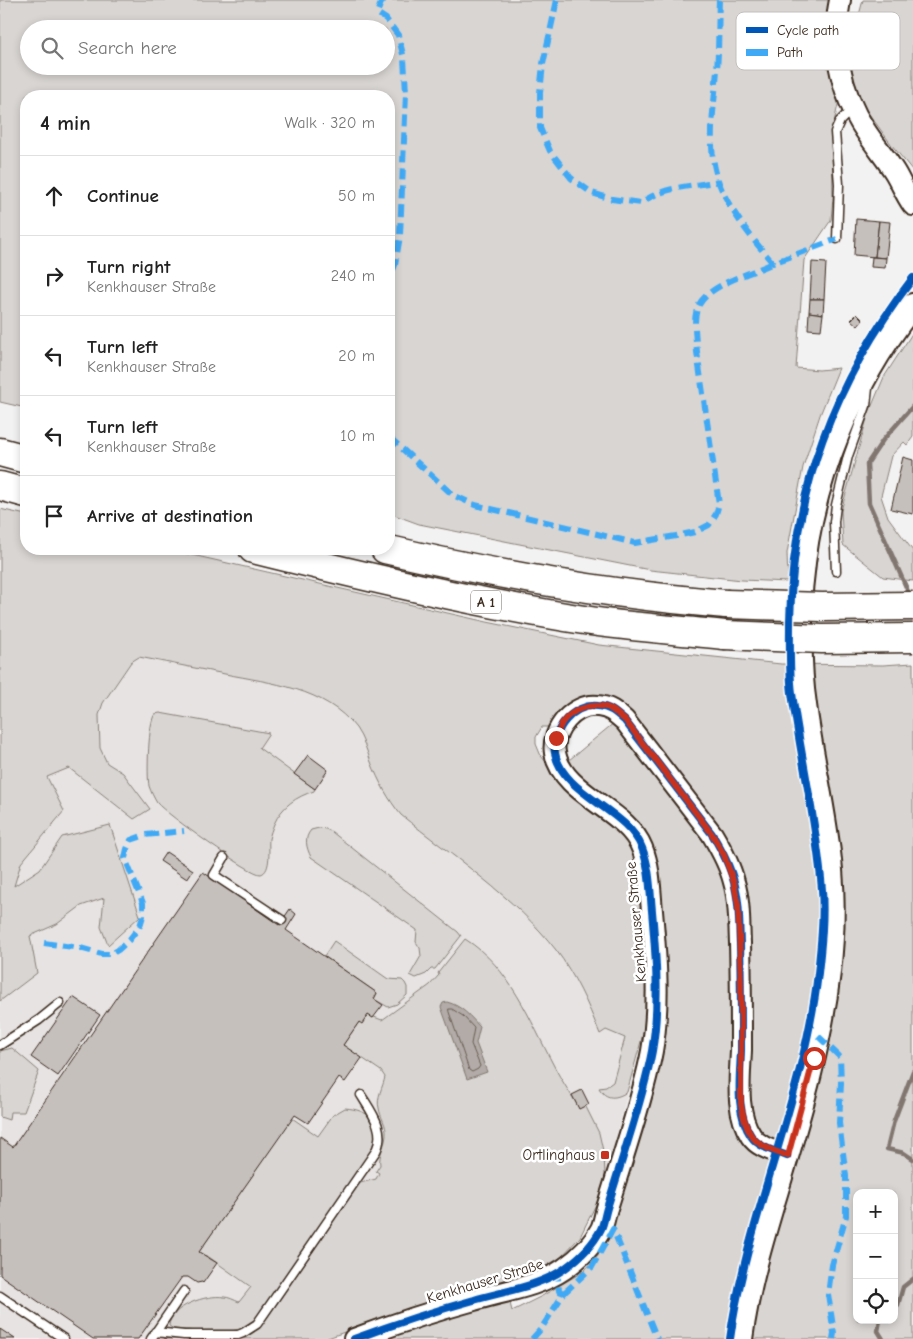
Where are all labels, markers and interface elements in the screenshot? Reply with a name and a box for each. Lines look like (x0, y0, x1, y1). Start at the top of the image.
legend (736, 12, 900, 70)
search box (20, 20, 395, 75)
text: Cycle path (777, 22, 839, 39)
icon: search (38, 34, 66, 62)
text: Search here (78, 37, 177, 59)
text: Path (777, 44, 803, 61)
text: 4 min (40, 111, 91, 135)
text: Walk · 320 m (284, 114, 375, 132)
icon: ahead (40, 182, 68, 210)
text: Continue (87, 185, 159, 207)
text: 50 m (338, 187, 375, 205)
text: Turn right (87, 256, 171, 278)
icon: right (40, 262, 68, 290)
text: 240 m (331, 267, 375, 285)
text: Kenkhauser Straße (87, 278, 216, 296)
text: Turn left (87, 336, 158, 358)
icon: left (40, 342, 68, 370)
text: 20 m (338, 347, 375, 365)
text: Kenkhauser Straße (87, 358, 216, 376)
text: Turn left (87, 416, 158, 438)
icon: left (40, 422, 68, 450)
text: 10 m (340, 427, 375, 445)
text: Kenkhauser Straße (87, 438, 216, 456)
icon: arrive (40, 502, 68, 530)
text: Arrive at destination (87, 505, 253, 527)
road number: A 1 (471, 590, 501, 614)
route end (545, 727, 568, 750)
street label: Kenkhauser Straße (622, 860, 650, 983)
route start (803, 1047, 826, 1070)
place label: Ortlinghaus (522, 1146, 595, 1164)
marker: Ortlinghaus (599, 1149, 611, 1161)
map controls (853, 1189, 898, 1324)
button: + (853, 1189, 898, 1234)
button: − (853, 1234, 898, 1279)
street label: Kenkhauser Straße (425, 1255, 546, 1307)
button: locate (853, 1279, 898, 1324)

